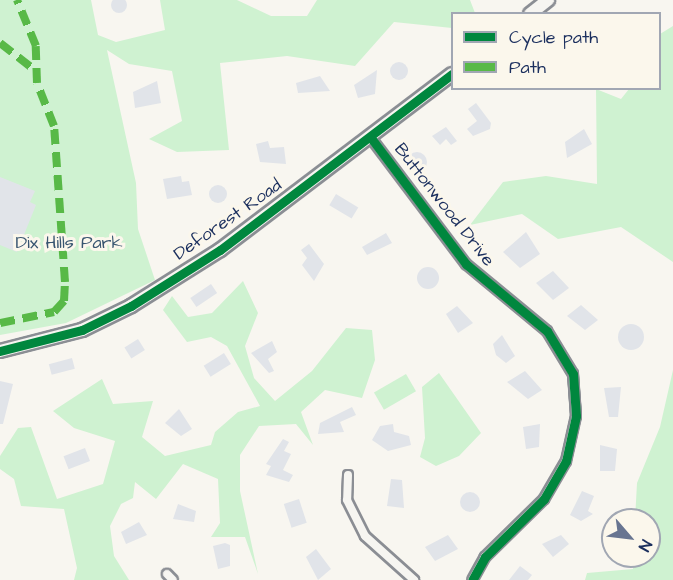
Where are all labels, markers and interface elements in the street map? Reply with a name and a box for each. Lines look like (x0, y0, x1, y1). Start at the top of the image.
legend (451, 12, 661, 90)
text: Cycle path (509, 25, 598, 50)
text: Path (509, 55, 546, 80)
street label: Buttonwood Drive (389, 139, 499, 271)
street label: Deforest Road (170, 175, 286, 265)
park label: Dix Hills Park (15, 232, 123, 254)
north arrow (601, 508, 661, 568)
text: N (633, 536, 657, 555)

